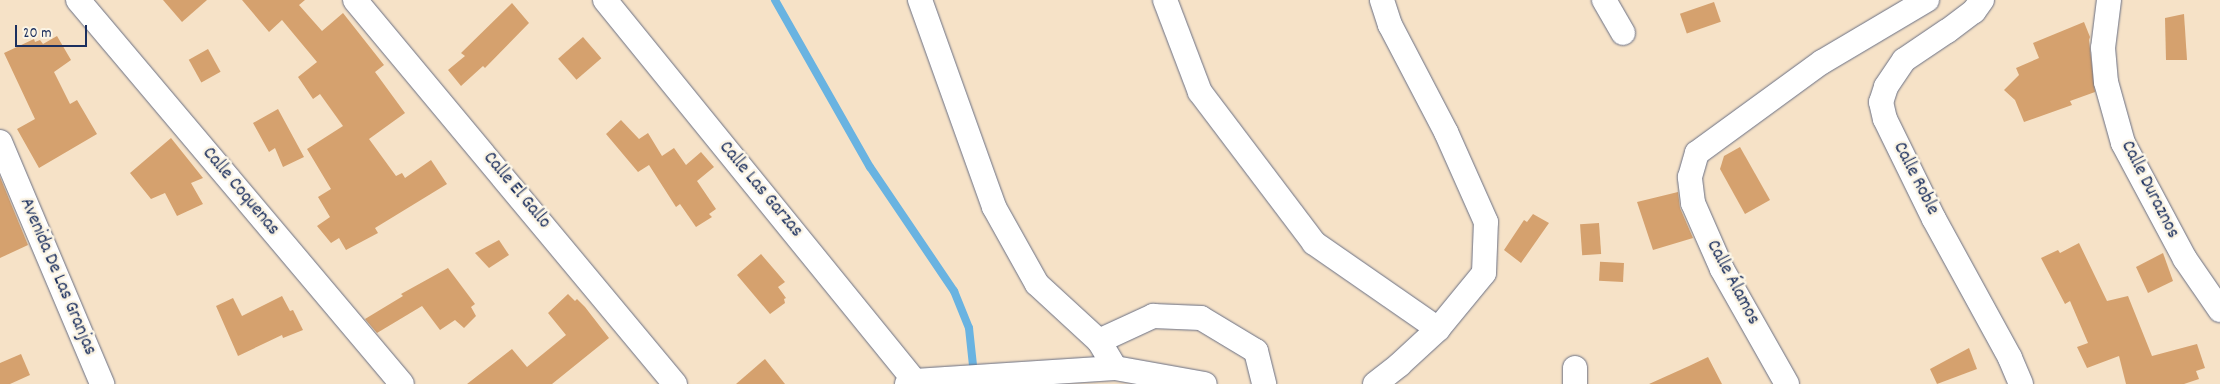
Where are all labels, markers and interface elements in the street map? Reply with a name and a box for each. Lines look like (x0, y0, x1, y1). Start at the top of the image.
scale bar (18, 15, 90, 47)
text: 20 m (23, 23, 51, 45)
street label: Calle Las Garzas (713, 137, 807, 243)
street label: Calle Duraznos (2115, 137, 2183, 243)
street label: Calle Roble (1887, 139, 1943, 219)
street label: Calle Coquenas (196, 143, 284, 241)
street label: Calle El Gallo (477, 148, 555, 234)
street label: Avenida De Las Granjas (14, 195, 100, 359)
street label: Calle Álamos (1700, 237, 1764, 329)

